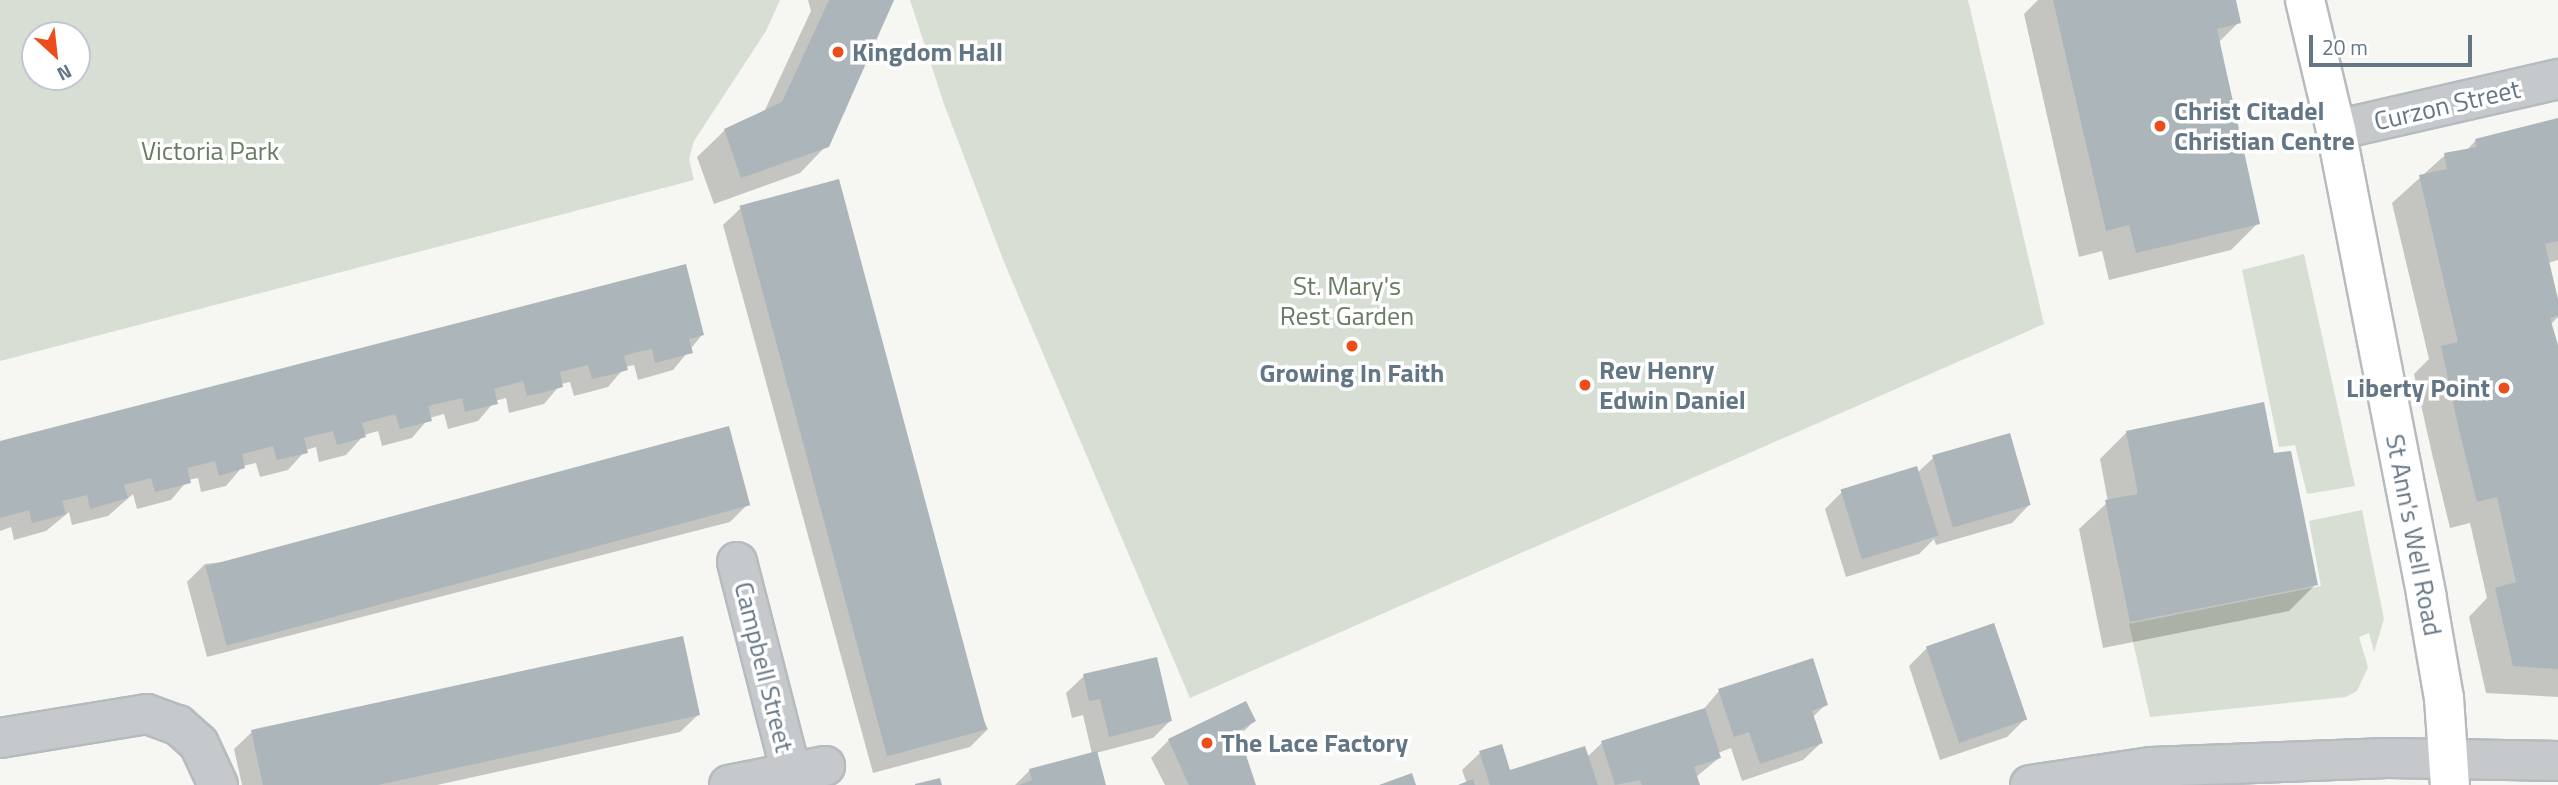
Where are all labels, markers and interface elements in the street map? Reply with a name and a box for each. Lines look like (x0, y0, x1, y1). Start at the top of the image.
north arrow (21, 21, 91, 91)
scale bar (2313, 21, 2476, 65)
text: 20 m (2322, 31, 2368, 63)
place label: Kingdom Hall (852, 36, 1003, 68)
marker: Kingdom Hall (830, 44, 846, 60)
text: N (52, 57, 77, 89)
street label: Curzon Street (2371, 73, 2523, 137)
place label: Christ Citadel Christian Centre (2174, 95, 2355, 156)
marker: Christ Citadel Christian Centre (2152, 118, 2168, 134)
park label: Victoria Park (141, 135, 279, 167)
park label: St. Mary's Rest Garden (1280, 270, 1414, 332)
marker: Growing In Faith (1344, 338, 1360, 354)
place label: Rev Henry Edwin Daniel (1599, 354, 1746, 416)
place label: Growing In Faith (1260, 357, 1444, 389)
place label: Liberty Point (2346, 372, 2490, 404)
marker: Rev Henry Edwin Daniel (1577, 377, 1593, 393)
marker: Liberty Point (2496, 380, 2512, 396)
street label: St Ann's Well Road (2379, 432, 2449, 638)
street label: Campbell Street (728, 579, 800, 755)
place label: The Lace Factory (1221, 727, 1408, 759)
marker: The Lace Factory (1199, 735, 1215, 751)

